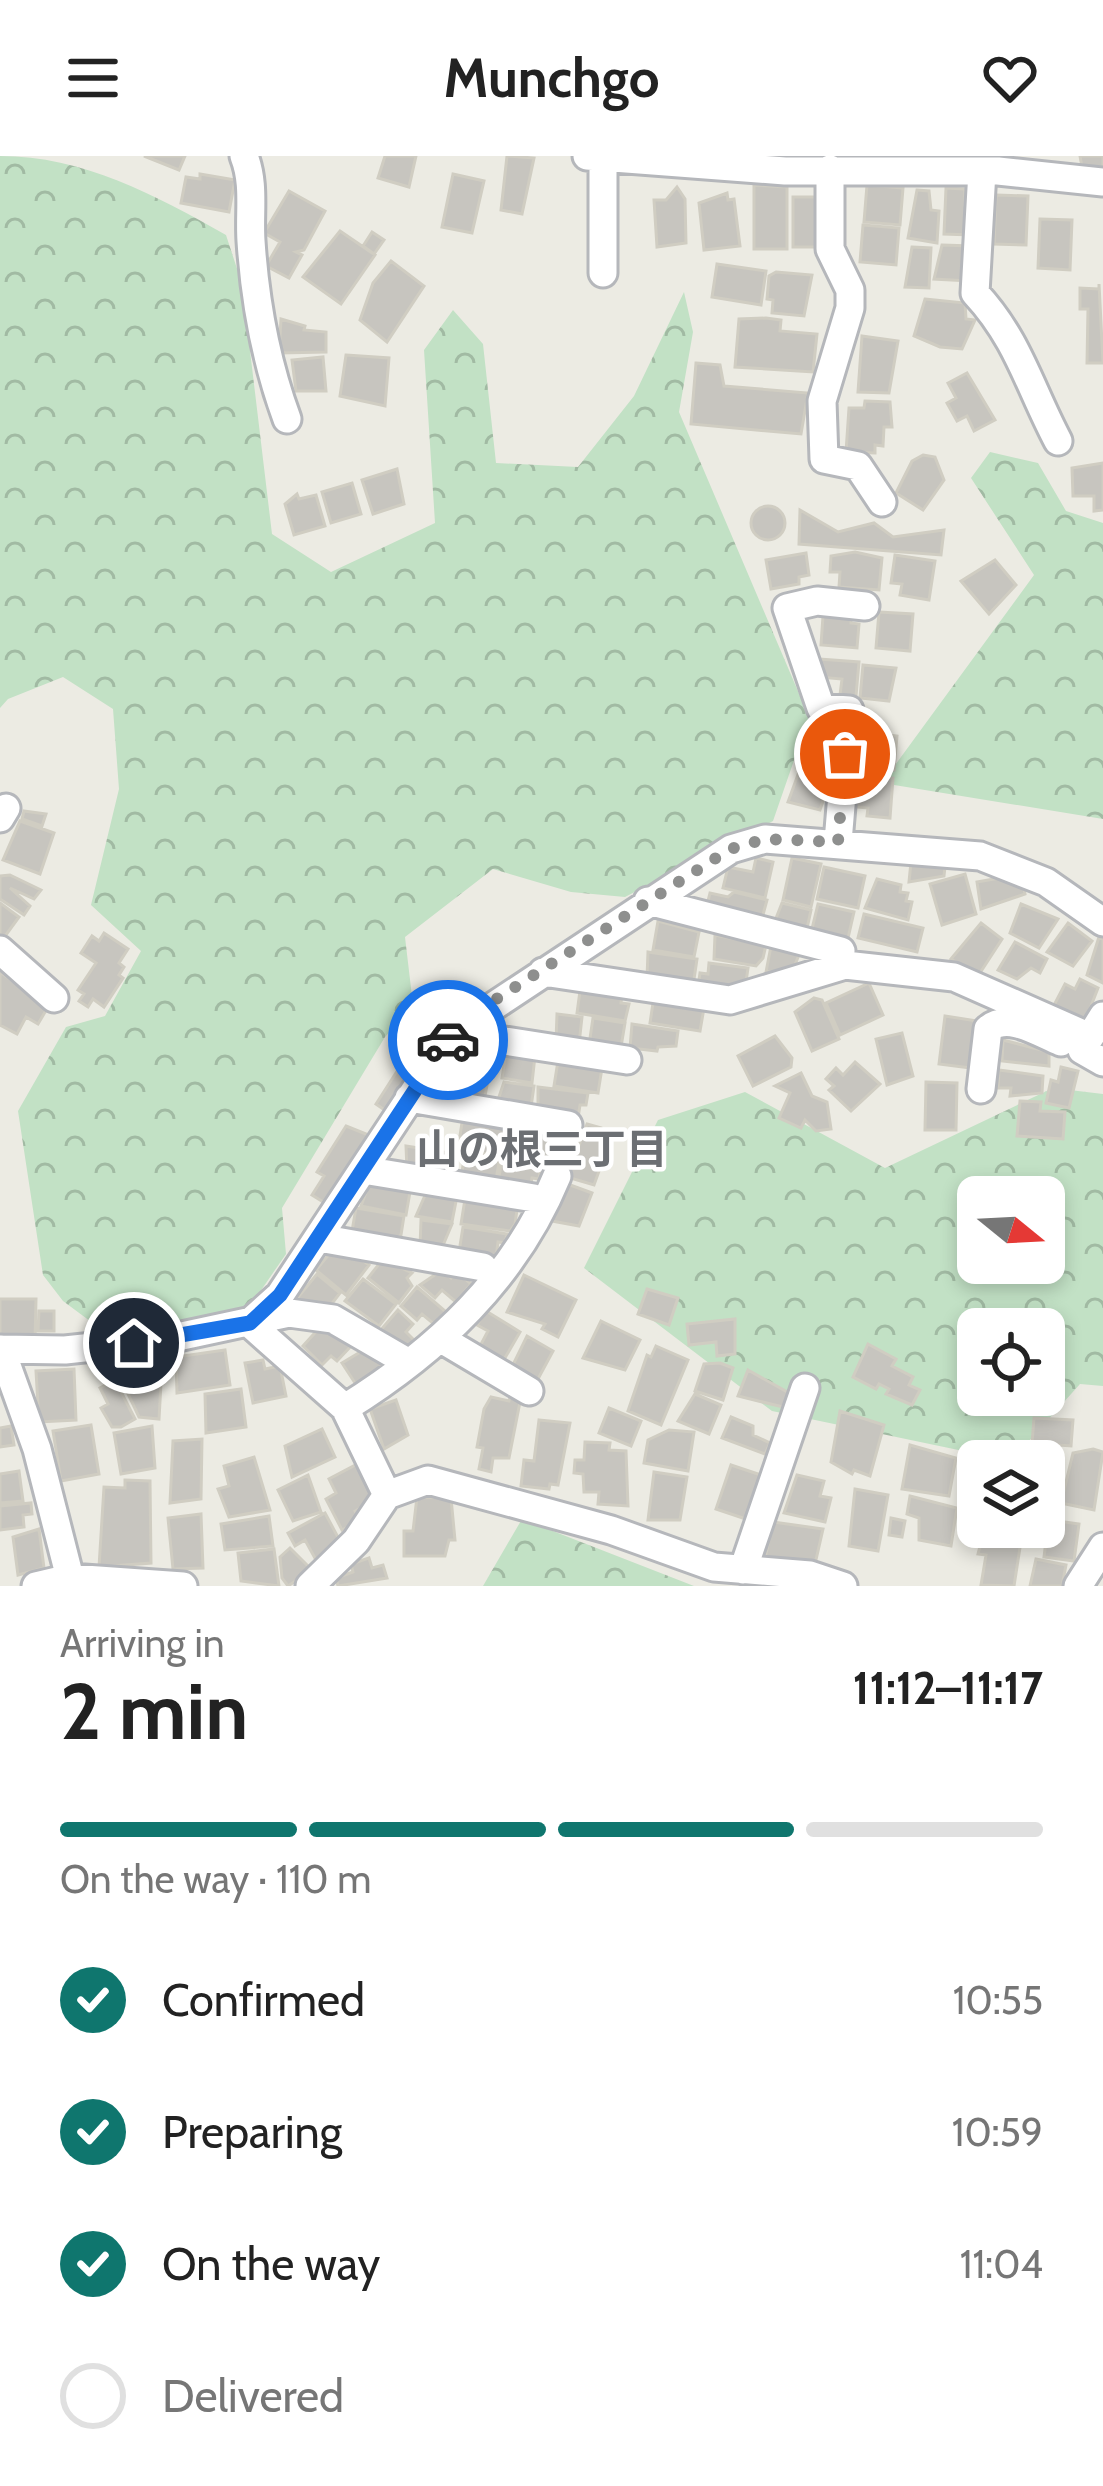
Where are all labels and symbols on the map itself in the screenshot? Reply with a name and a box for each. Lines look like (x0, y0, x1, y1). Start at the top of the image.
pin (794, 703, 896, 805)
courier (388, 980, 508, 1100)
district label: 山の根三丁目 (416, 1123, 668, 1175)
north arrow (957, 1176, 1065, 1284)
pin (83, 1292, 185, 1394)

